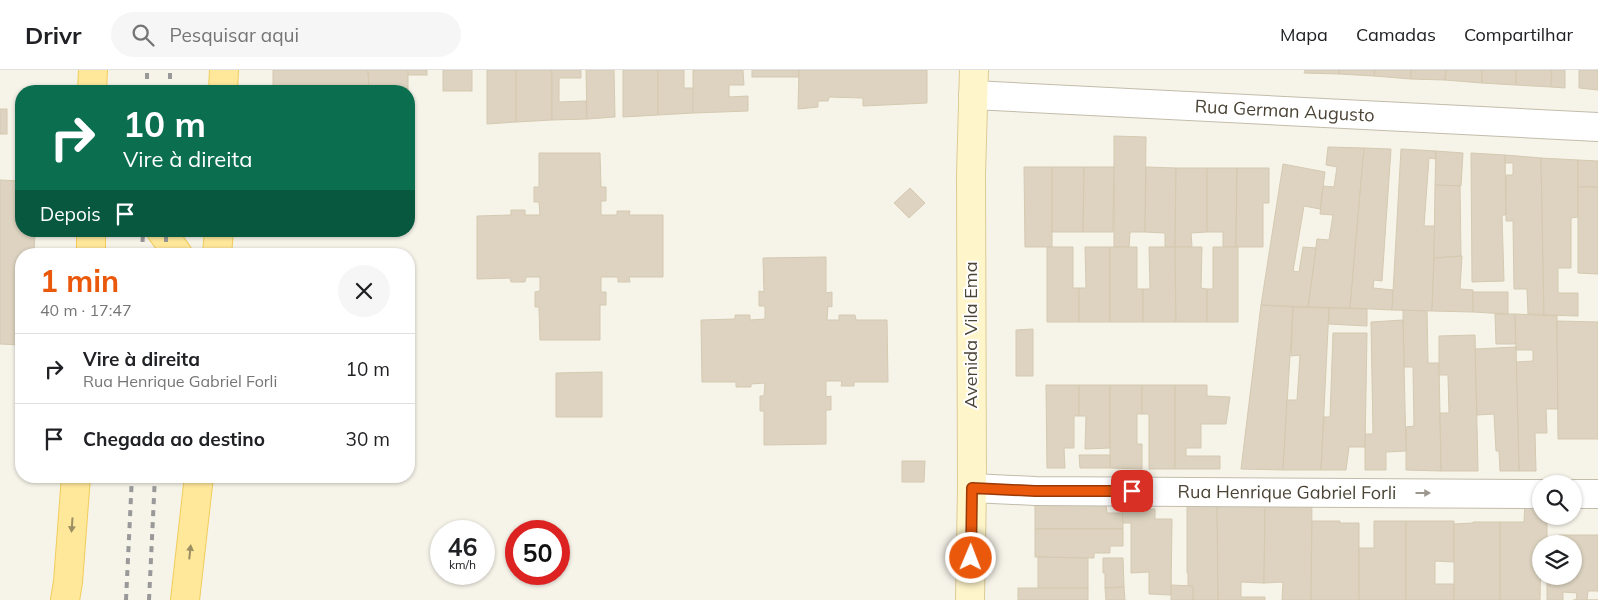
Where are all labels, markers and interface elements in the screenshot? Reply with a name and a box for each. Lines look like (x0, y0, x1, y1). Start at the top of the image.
search box (111, 12, 461, 57)
text: Drivr (25, 20, 81, 50)
icon: search (129, 21, 157, 49)
text: Pesquisar aqui (169, 23, 299, 47)
text: Mapa (1280, 23, 1328, 46)
text: Camadas (1356, 23, 1436, 46)
text: Compartilhar (1464, 23, 1573, 46)
street label: Rua German Augusto (1194, 94, 1375, 127)
text: 10 m (123, 102, 206, 146)
icon: right (40, 105, 105, 170)
text: Vire à direita (123, 145, 252, 173)
icon: arrive (111, 200, 139, 228)
text: Depois (40, 202, 101, 226)
text: 1 min (40, 262, 119, 300)
street label: Avenida Vila Ema (959, 262, 982, 408)
button: close (338, 265, 390, 317)
text: 40 m · 17:47 (40, 300, 132, 320)
text: Vire à direita (83, 347, 200, 371)
icon: right (40, 355, 68, 383)
text: 10 m (346, 357, 390, 381)
text: Rua Henrique Gabriel Forli (83, 371, 277, 391)
icon: arrive (40, 425, 68, 453)
text: Chegada ao destino (83, 427, 265, 451)
text: 30 m (346, 427, 390, 451)
pin (1111, 470, 1153, 512)
map controls (1532, 475, 1582, 585)
button: search (1532, 475, 1582, 525)
icon: arrive (1118, 477, 1146, 505)
street label: Rua Henrique Gabriel Forli (1178, 480, 1396, 504)
one-way arrow (1415, 489, 1431, 497)
one-way arrow (68, 517, 76, 533)
speed limit sign: 50 (505, 520, 570, 585)
text: 46 (447, 531, 478, 562)
position arrow (944, 531, 996, 583)
button: layers (1532, 535, 1582, 585)
one-way arrow (187, 543, 195, 559)
text: km/h (449, 557, 476, 572)

